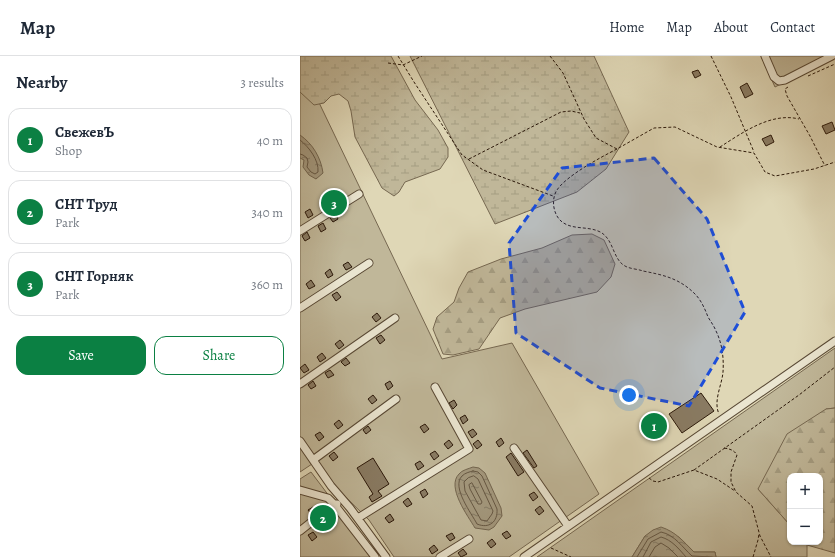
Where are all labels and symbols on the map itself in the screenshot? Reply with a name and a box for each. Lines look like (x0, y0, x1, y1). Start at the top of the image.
pin: 3 (321, 188, 347, 218)
your location (619, 385, 639, 405)
pin: 1 (641, 411, 667, 441)
pin: 2 (310, 503, 336, 533)

